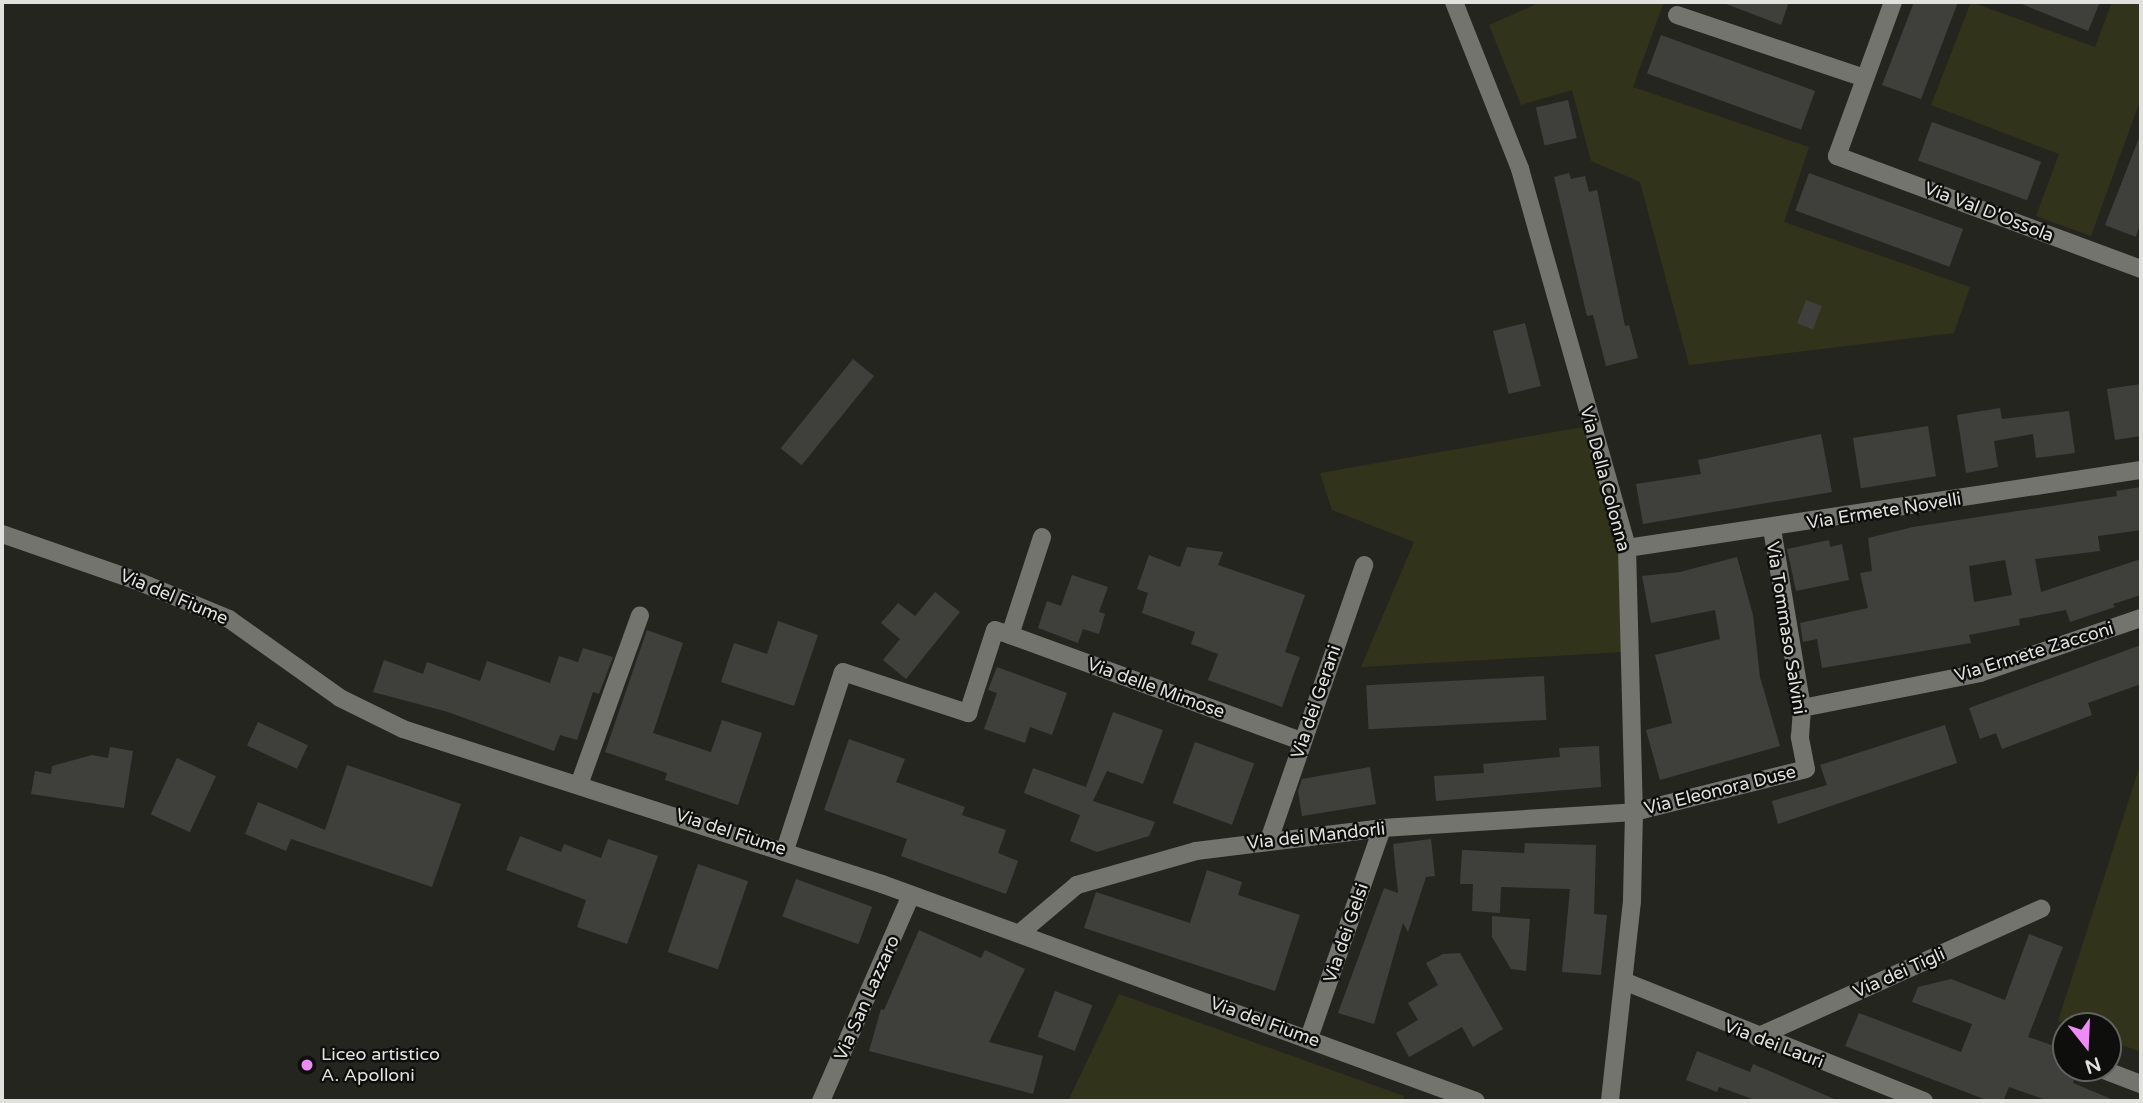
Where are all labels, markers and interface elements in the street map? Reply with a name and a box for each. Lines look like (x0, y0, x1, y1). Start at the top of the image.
street label: Via Val D'Ossola (1921, 177, 2057, 247)
street label: Via Della Colonna (1575, 404, 1635, 554)
street label: Via Ermete Novelli (1805, 488, 1963, 534)
street label: Via Tommaso Salvini (1762, 540, 1810, 716)
street label: Via del Fiume (117, 565, 231, 629)
street label: Via Ermete Zacconi (1952, 618, 2116, 686)
street label: Via dei Gerani (1286, 642, 1346, 762)
street label: Via delle Mimose (1084, 653, 1228, 723)
street label: Via Eleonora Duse (1642, 761, 1798, 819)
street label: Via del Fiume (673, 804, 789, 860)
street label: Via dei Mandorli (1246, 818, 1386, 854)
street label: Via dei Gelsi (1319, 880, 1373, 986)
street label: Via San Lazzaro (830, 932, 904, 1064)
street label: Via dei Tigli (1850, 943, 1948, 1003)
street label: Via del Fiume (1207, 992, 1323, 1052)
north arrow (2052, 1012, 2122, 1082)
street label: Via dei Lauri (1721, 1015, 1827, 1073)
place label: Liceo artistico A. Apolloni (321, 1044, 440, 1086)
text: N (2082, 1052, 2104, 1078)
marker: Liceo artistico A. Apolloni (299, 1057, 315, 1073)

